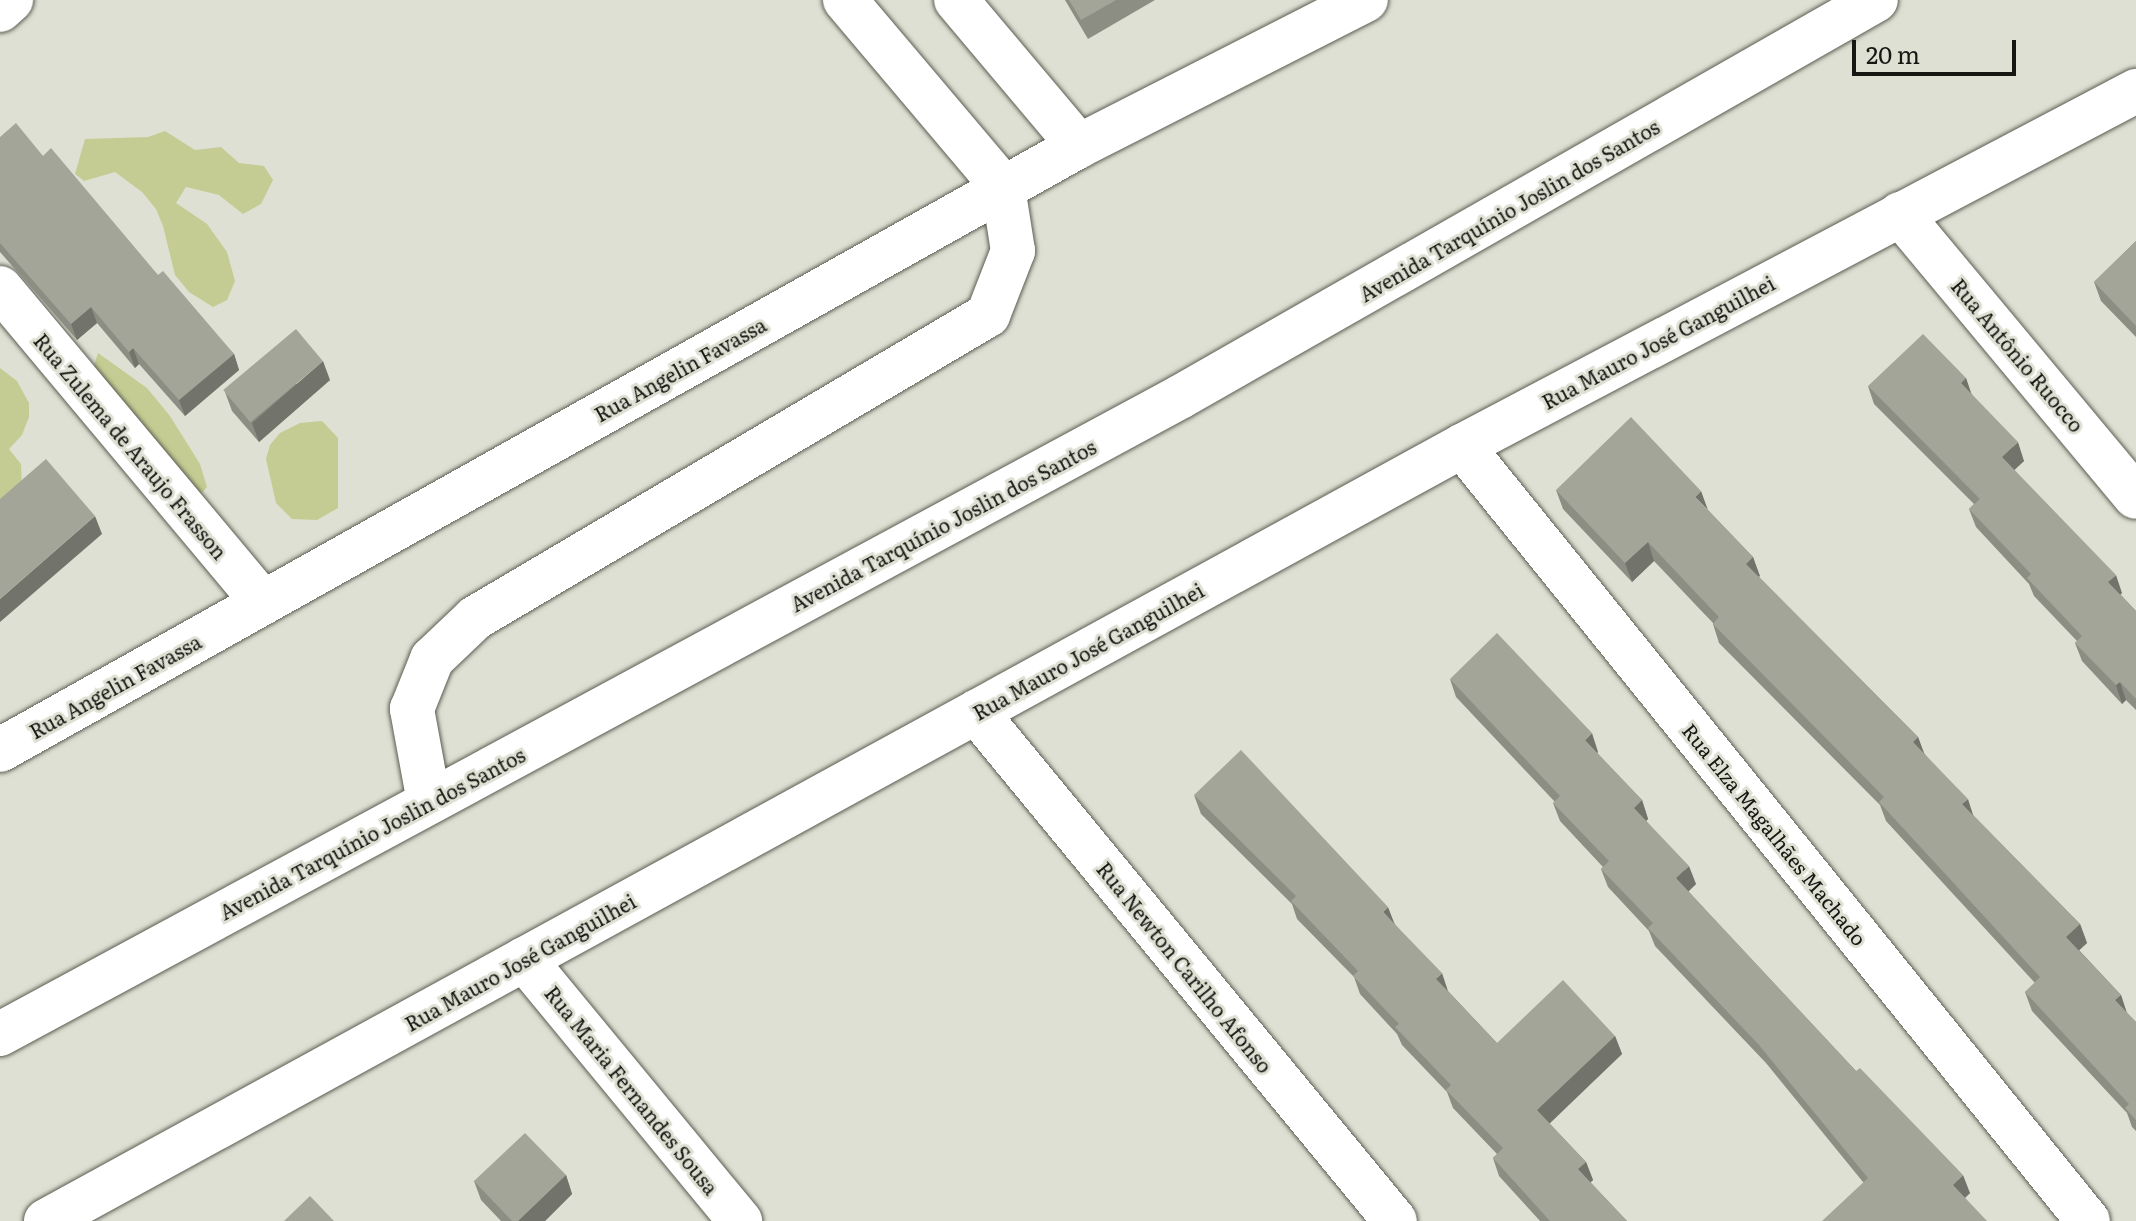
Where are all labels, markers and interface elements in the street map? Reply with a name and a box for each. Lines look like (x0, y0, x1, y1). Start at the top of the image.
scale bar (1856, 24, 2020, 74)
text: 20 m (1866, 36, 1920, 71)
street label: Avenida Tarquínio Joslin dos Santos (1355, 114, 1663, 306)
street label: Rua Mauro José Ganguilhei (1538, 270, 1778, 414)
street label: Rua Antônio Ruocco (1947, 274, 2089, 436)
street label: Rua Angelin Favassa (590, 312, 770, 426)
street label: Rua Zulema de Araujo Frasson (29, 328, 233, 564)
street label: Avenida Tarquínio Joslin dos Santos (786, 434, 1100, 616)
street label: Rua Mauro José Ganguilhei (968, 577, 1208, 725)
street label: Rua Angelin Favassa (25, 629, 205, 743)
street label: Rua Elza Magalhães Machado (1678, 718, 1872, 950)
street label: Avenida Tarquínio Joslin dos Santos (215, 742, 529, 924)
street label: Rua Newton Carilho Afonso (1092, 857, 1278, 1077)
street label: Rua Mauro José Ganguilhei (400, 888, 640, 1036)
street label: Rua Maria Fernandes Sousa (540, 981, 724, 1199)

